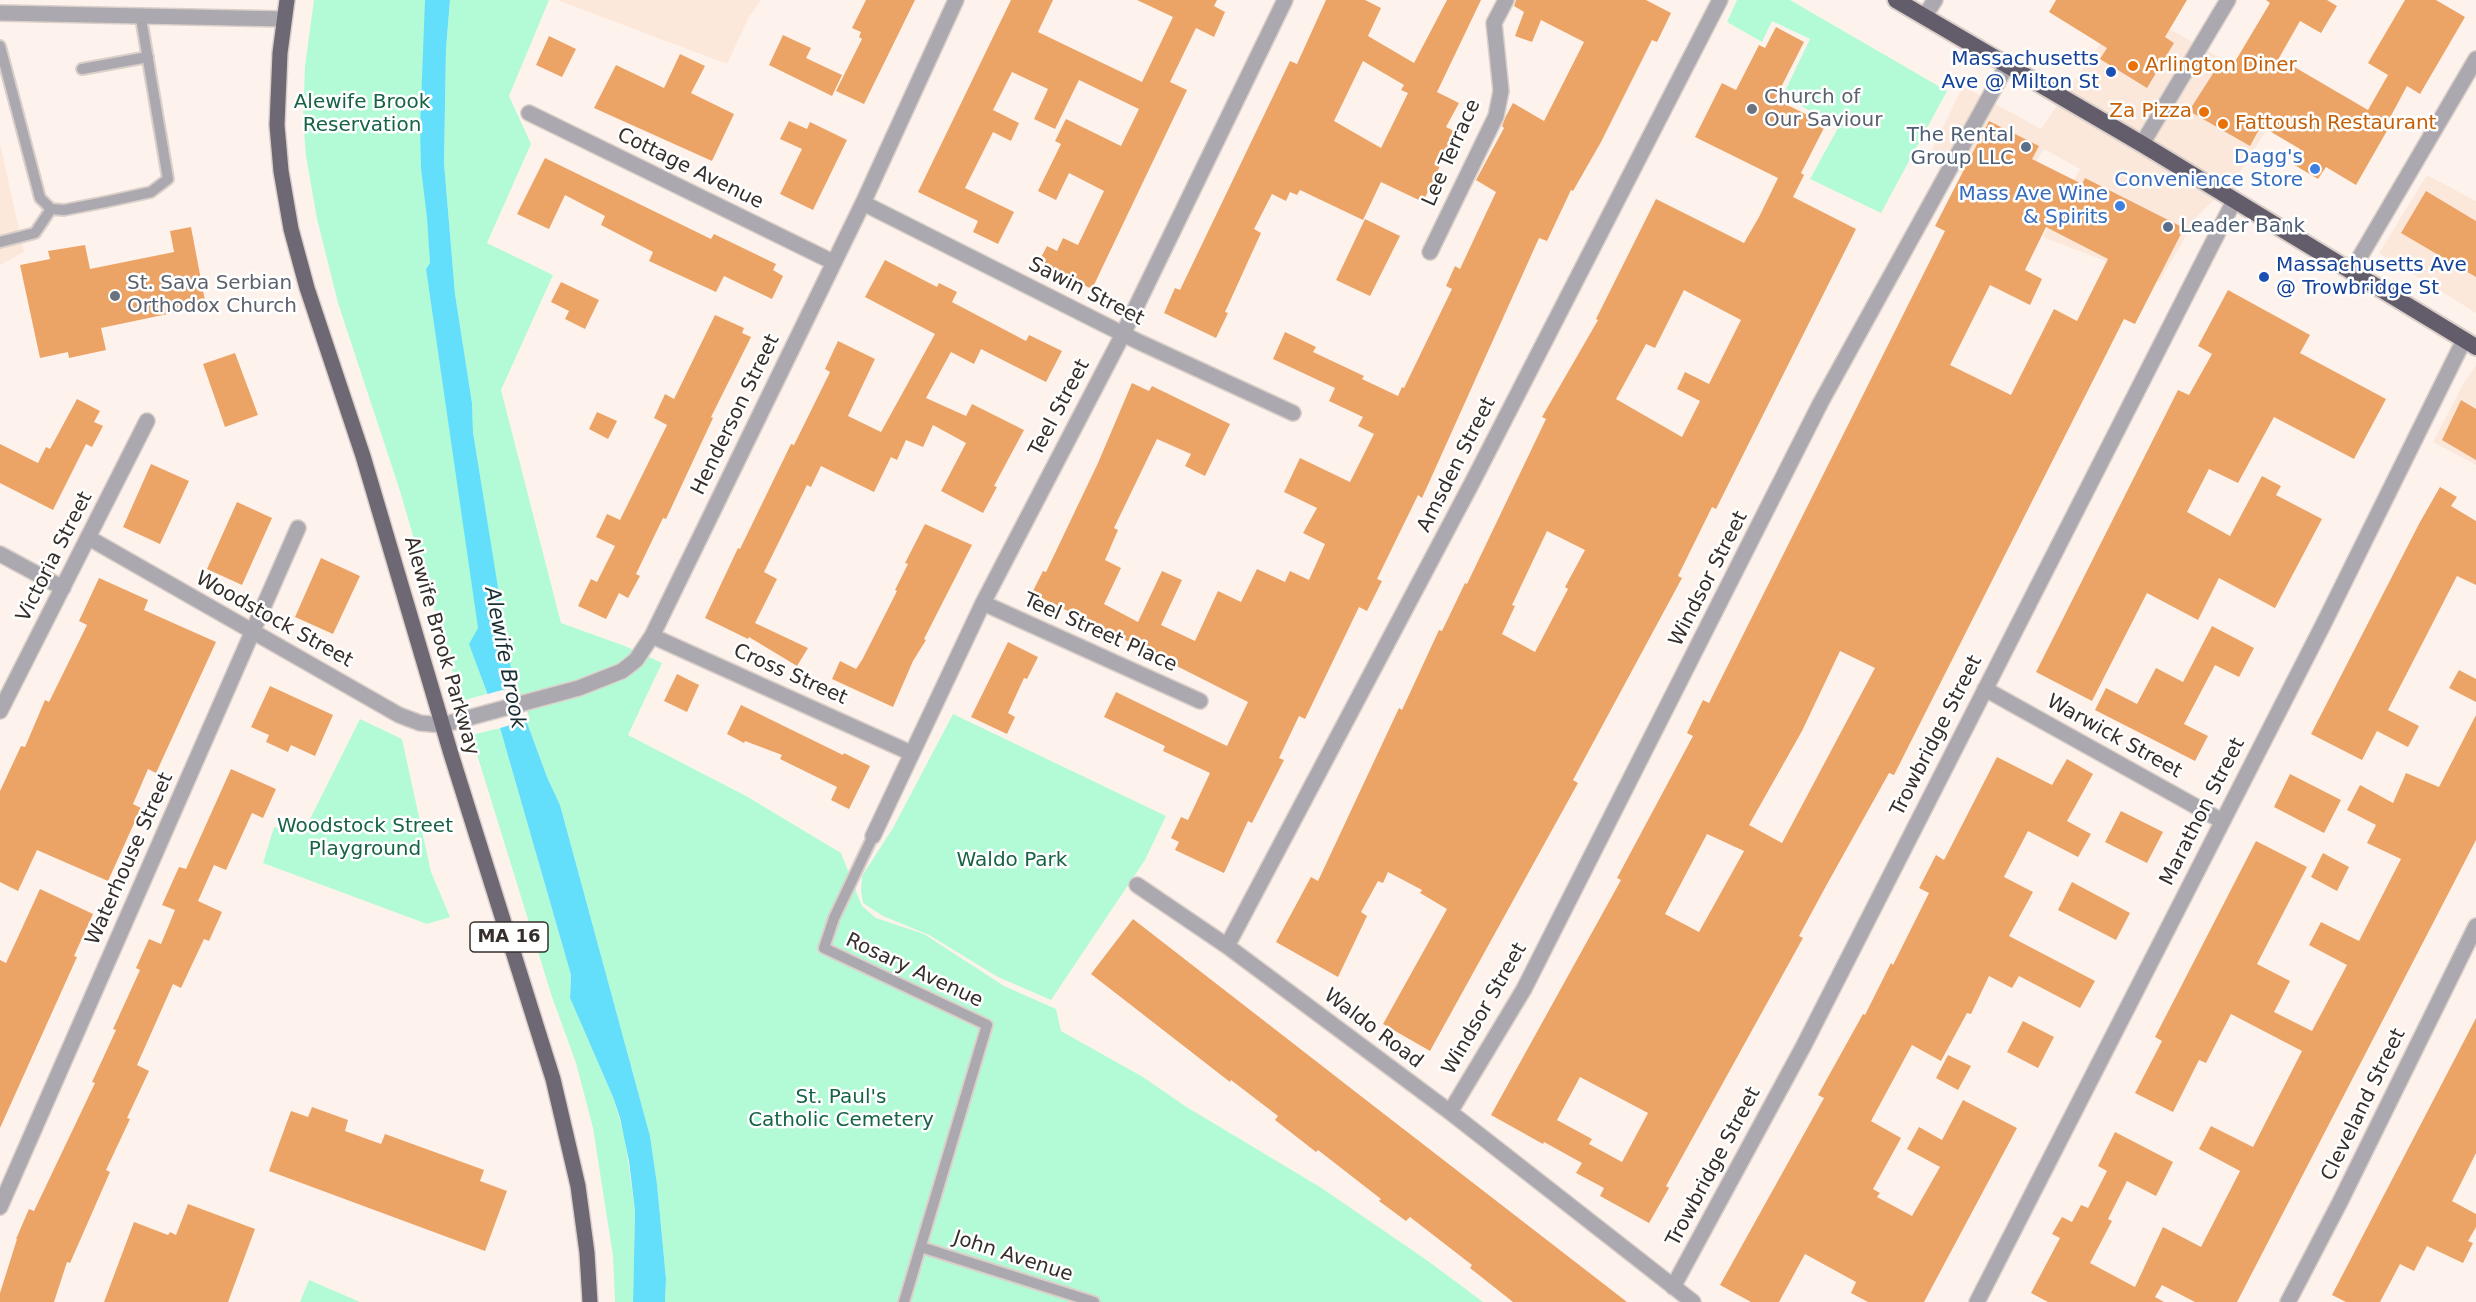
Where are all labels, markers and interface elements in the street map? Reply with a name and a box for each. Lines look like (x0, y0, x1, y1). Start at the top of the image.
place label: Massachusetts Ave @ Milton St (1942, 48, 2099, 95)
place label: Arlington Diner (2145, 54, 2297, 78)
marker: Arlington Diner (2126, 59, 2140, 73)
marker: Massachusetts Ave @ Milton St (2104, 65, 2118, 79)
place label: Church of Our Saviour (1764, 86, 1882, 133)
park label: Alewife Brook Reservation (294, 91, 430, 138)
street label: Lee Terrace (1418, 96, 1486, 210)
place label: Za Pizza (2109, 100, 2192, 124)
marker: Church of Our Saviour (1745, 102, 1759, 116)
marker: Za Pizza (2197, 105, 2211, 119)
place label: Fattoush Restaurant (2235, 112, 2436, 136)
marker: Fattoush Restaurant (2216, 117, 2230, 131)
street label: Cottage Avenue (613, 123, 767, 215)
place label: The Rental Group LLC (1907, 124, 2014, 171)
marker: The Rental Group LLC (2019, 140, 2033, 154)
place label: Dagg's Convenience Store (2114, 146, 2303, 193)
marker: Dagg's Convenience Store (2308, 162, 2322, 176)
place label: Mass Ave Wine & Spirits (1958, 183, 2108, 230)
marker: Mass Ave Wine & Spirits (2113, 199, 2127, 213)
place label: Leader Bank (2180, 215, 2305, 239)
marker: Leader Bank (2161, 220, 2175, 234)
street label: Sawin Street (1024, 253, 1148, 331)
place label: Massachusetts Ave @ Trowbridge St (2276, 254, 2467, 301)
marker: Massachusetts Ave @ Trowbridge St (2257, 270, 2271, 284)
place label: St. Sava Serbian Orthodox Church (127, 272, 297, 319)
marker: St. Sava Serbian Orthodox Church (108, 289, 122, 303)
street label: Henderson Street (687, 331, 785, 499)
street label: Teel Street (1024, 356, 1096, 460)
street label: Amsden Street (1413, 393, 1501, 537)
street label: Victoria Street (12, 488, 98, 626)
street label: Windsor Street (1665, 507, 1753, 651)
street label: Alewife Brook Parkway (398, 534, 484, 758)
street label: Woodstock Street (191, 567, 357, 673)
water label: Alewife Brook (478, 585, 530, 731)
street label: Teel Street Place (1019, 588, 1181, 678)
street label: Cross Street (729, 639, 851, 711)
street label: Trowbridge Street (1886, 652, 1988, 820)
street label: Warwick Street (2042, 690, 2186, 784)
street label: Marathon Street (2155, 734, 2251, 890)
street label: Waterhouse Street (81, 769, 179, 949)
park label: Woodstock Street Playground (277, 815, 453, 862)
park label: Waldo Park (957, 849, 1067, 873)
road number: MA 16 (470, 922, 548, 952)
street label: Rosary Avenue (842, 929, 986, 1013)
street label: Windsor Street (1438, 939, 1532, 1079)
street label: Waldo Road (1319, 984, 1427, 1074)
street label: Cleveland Street (2317, 1025, 2411, 1185)
street label: Trowbridge Street (1662, 1083, 1766, 1251)
park label: St. Paul's Catholic Cemetery (748, 1086, 934, 1133)
street label: John Avenue (950, 1226, 1076, 1288)

